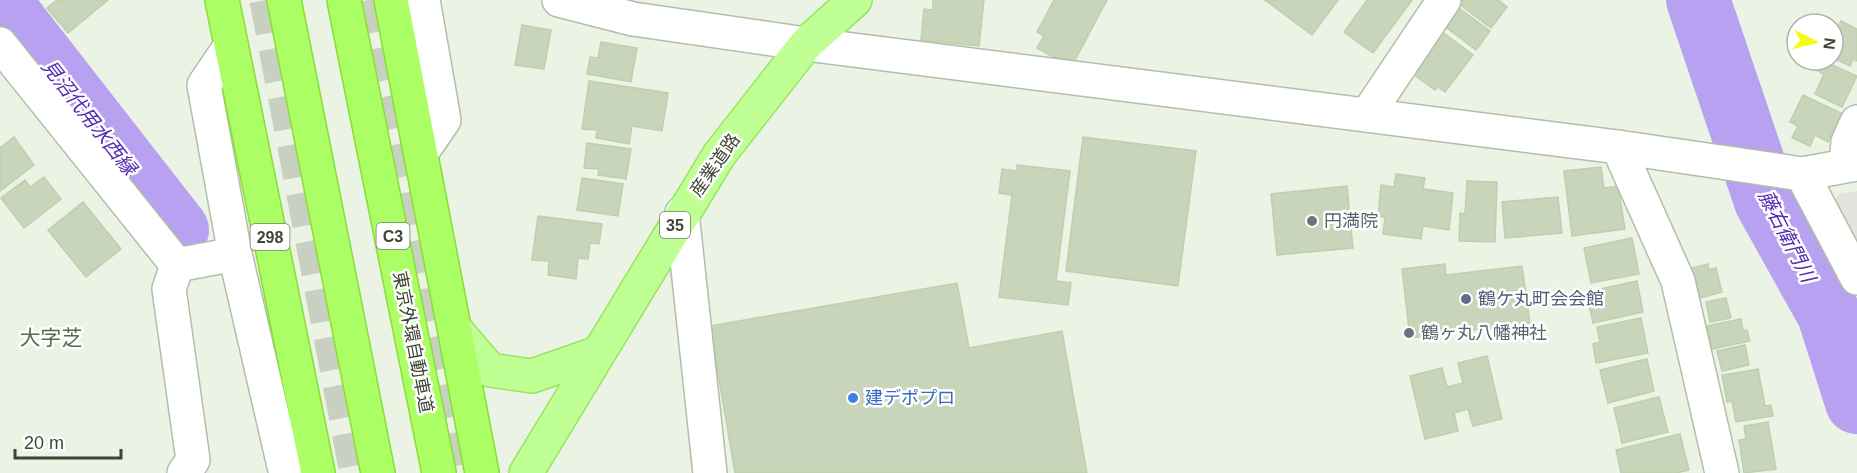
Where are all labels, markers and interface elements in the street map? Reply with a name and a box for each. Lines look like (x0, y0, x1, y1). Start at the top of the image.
north arrow (1785, 12, 1845, 72)
text: N (1820, 37, 1839, 51)
water label: 見沼代用水西縁 (37, 55, 142, 181)
street label: 産業道路 (686, 130, 744, 200)
water label: 藤右衛門川 (1754, 186, 1820, 287)
place label: 円満院 (1324, 211, 1378, 231)
road number: 35 (660, 212, 690, 238)
marker: 円満院 (1305, 214, 1319, 228)
road number: C3 (376, 223, 410, 249)
road number: 298 (250, 224, 290, 250)
street label: 東京外環自動車道 (389, 269, 437, 415)
place label: 鶴ケ丸町会会館 (1478, 289, 1604, 309)
marker: 鶴ケ丸町会会館 (1459, 292, 1473, 306)
place label: 鶴ヶ丸八幡神社 (1421, 323, 1547, 343)
district label: 大字芝 (20, 326, 83, 349)
marker: 鶴ヶ丸八幡神社 (1402, 326, 1416, 340)
place label: 建デポプロ (865, 388, 955, 408)
marker: 建デポプロ (846, 391, 860, 405)
scale bar (15, 422, 122, 460)
text: 20 m (24, 433, 64, 453)

